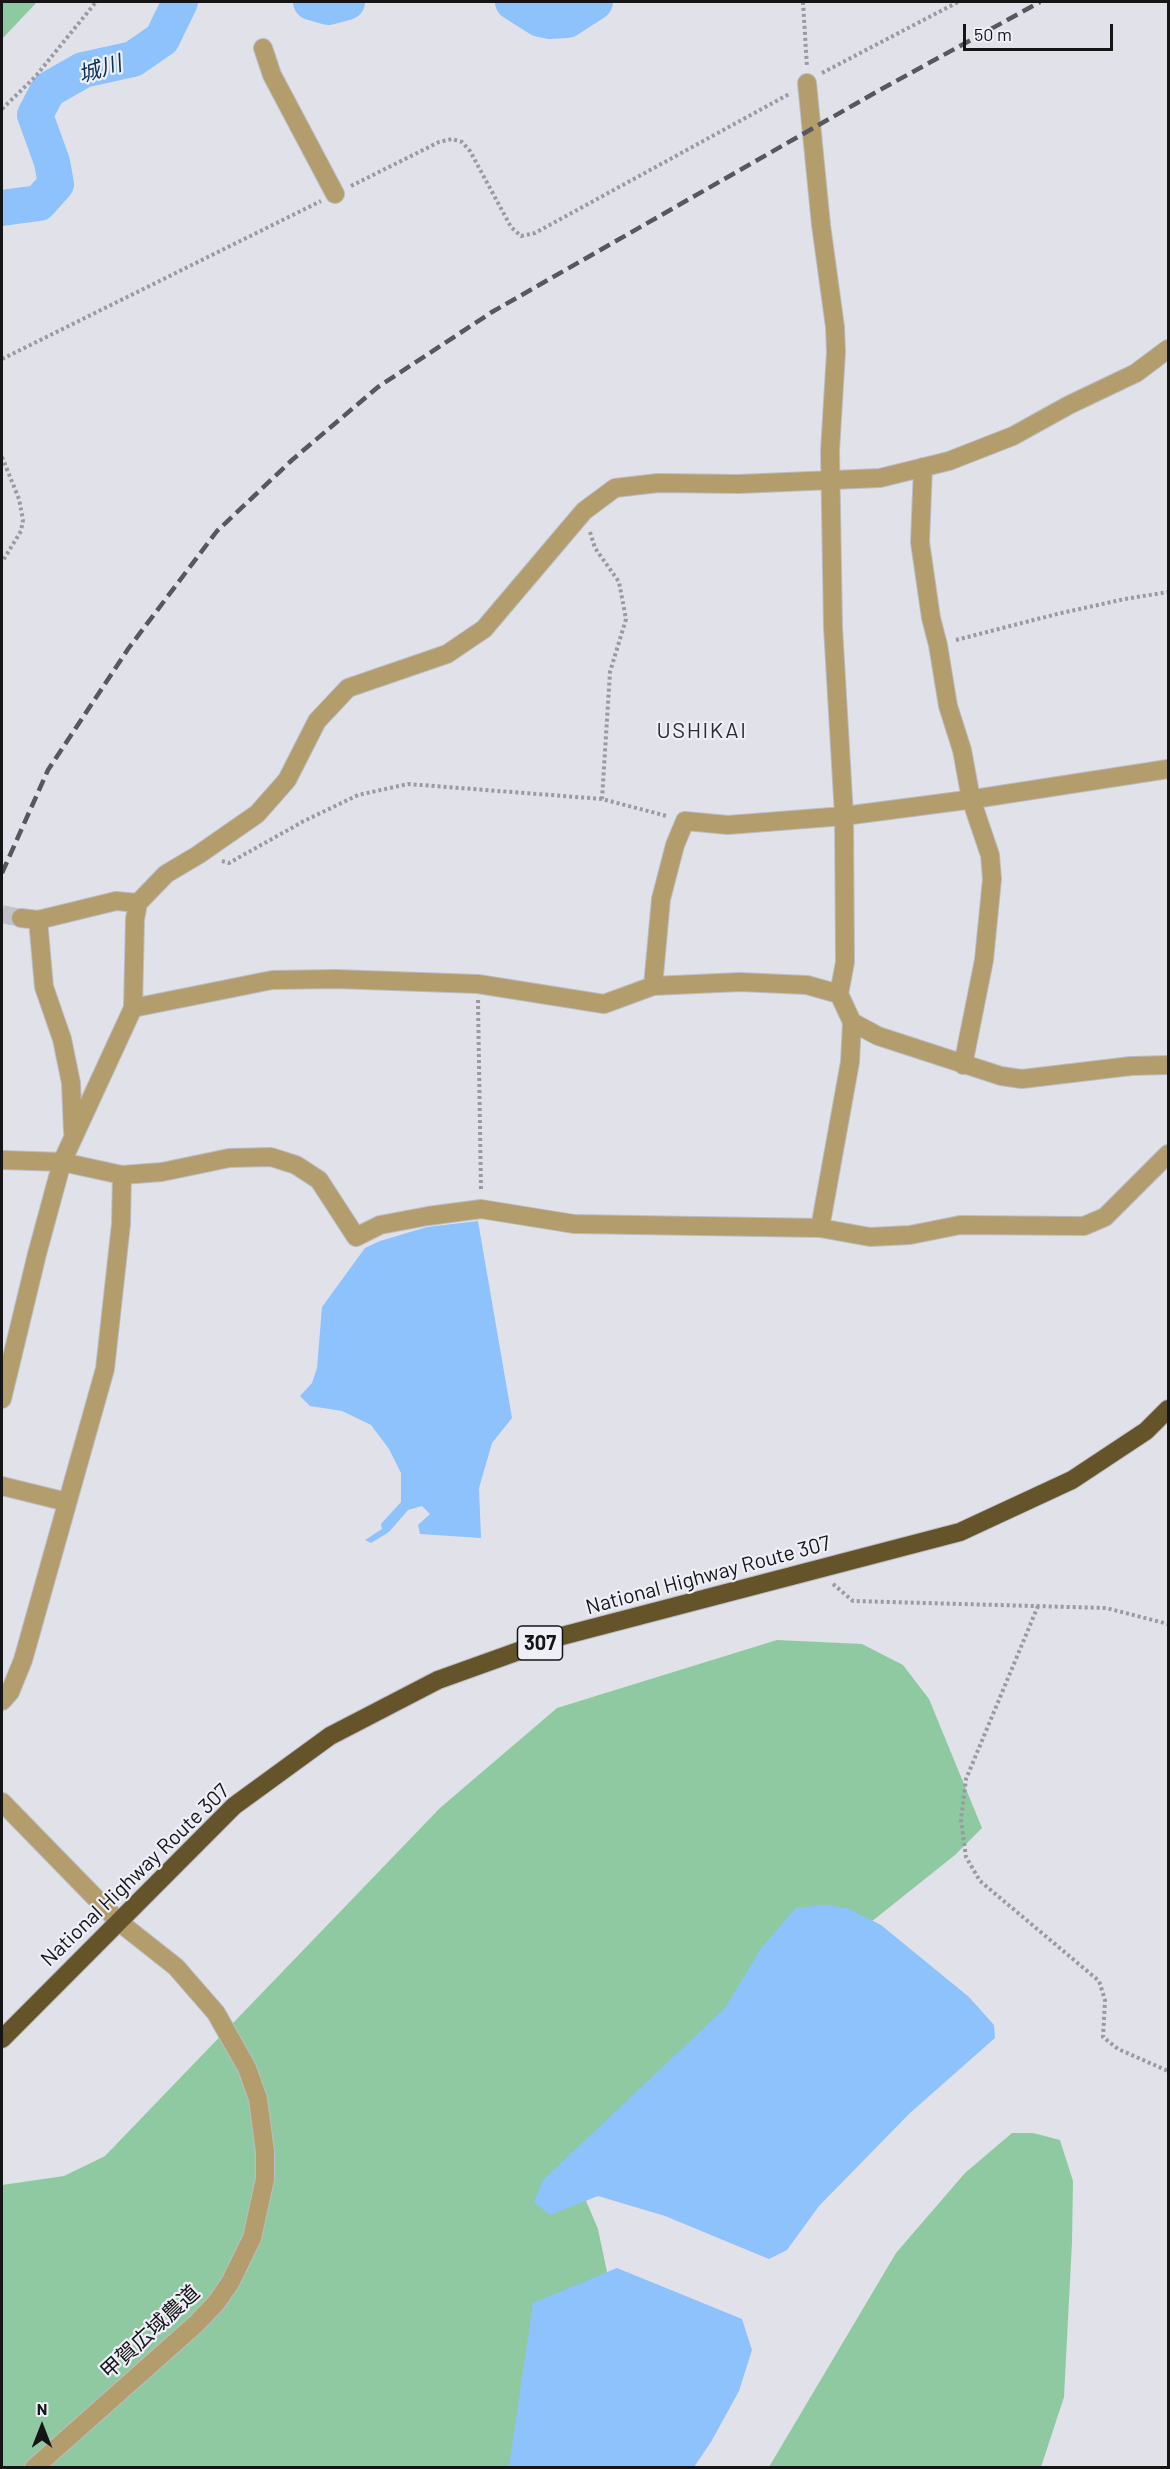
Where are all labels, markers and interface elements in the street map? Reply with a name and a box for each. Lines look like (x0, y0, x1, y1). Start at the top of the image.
scale bar (966, 12, 1116, 50)
text: 50 m (974, 23, 1012, 45)
water label: 城川 (75, 50, 125, 88)
district label: USHIKAI (657, 718, 747, 744)
street label: National Highway Route 307 (583, 1530, 833, 1620)
road number: 307 (518, 1626, 562, 1660)
street label: National Highway Route 307 (36, 1778, 234, 1972)
street label: 甲賀広域農道 (95, 2280, 205, 2384)
north arrow (12, 2397, 72, 2457)
text: N (37, 2399, 47, 2418)

